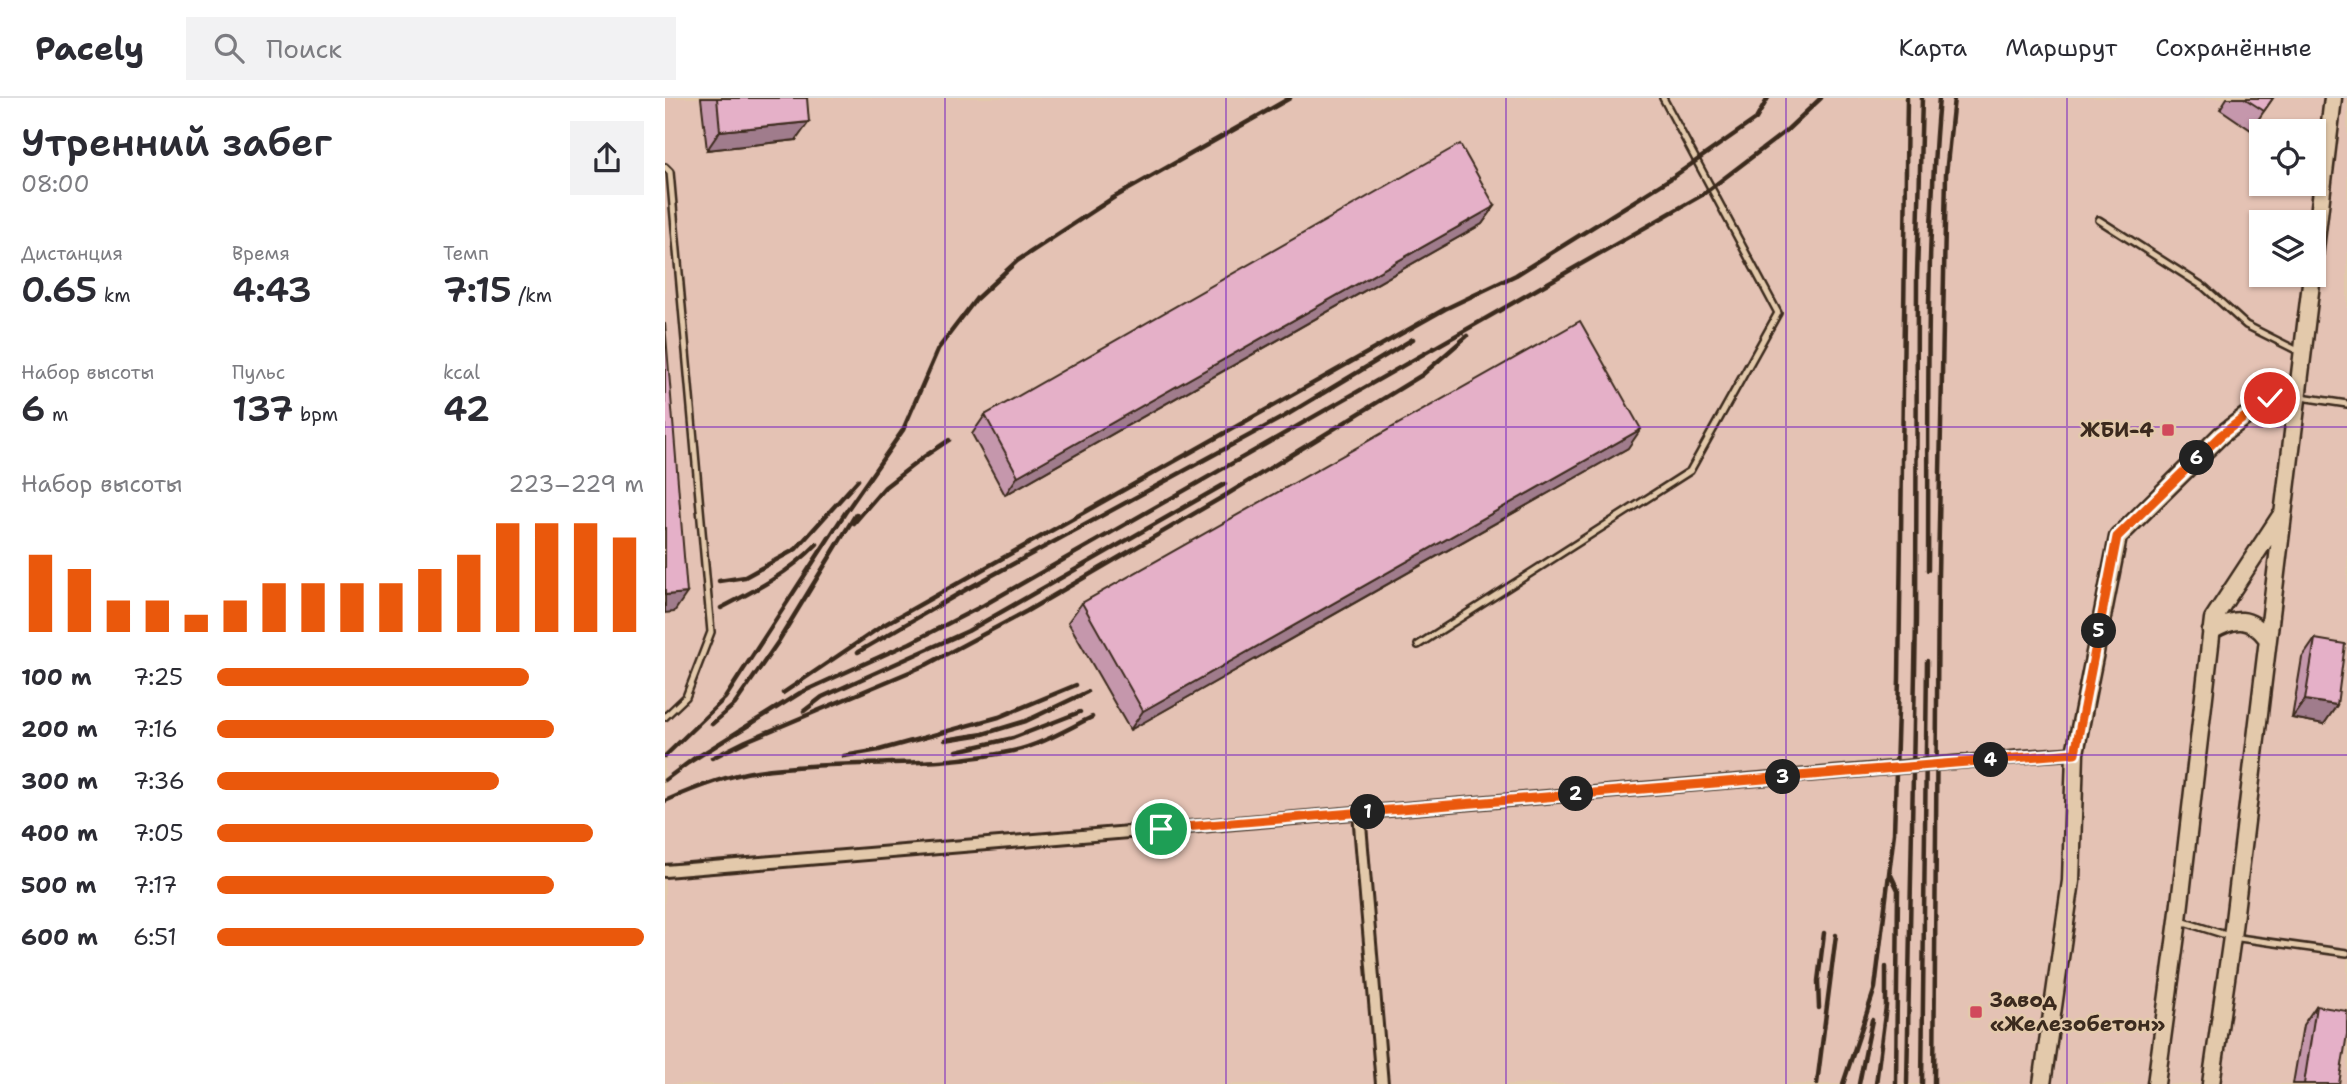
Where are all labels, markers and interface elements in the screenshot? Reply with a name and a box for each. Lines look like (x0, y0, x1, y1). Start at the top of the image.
search box (186, 17, 676, 80)
text: Pacely (35, 26, 144, 71)
icon: search (210, 29, 248, 67)
text: Поиск (266, 31, 342, 66)
text: Карта (1899, 32, 1967, 64)
text: Маршрут (2005, 32, 2117, 64)
text: Сохранённые (2155, 32, 2312, 64)
text: Утренний забег (21, 117, 332, 168)
map controls (2249, 119, 2326, 287)
button: locate (2249, 119, 2326, 196)
button: share (570, 121, 644, 195)
text: 08:00 (21, 169, 90, 199)
button: layers (2249, 210, 2326, 287)
text: Дистанция (21, 241, 123, 266)
text: Время (232, 241, 290, 266)
text: Темп (443, 241, 489, 266)
text: 0.65 (21, 266, 97, 313)
text: 4:43 (232, 266, 312, 313)
text: 7:15 (443, 266, 512, 313)
text: km (97, 283, 131, 308)
text: /km (512, 283, 552, 308)
text: Набор высоты (21, 360, 154, 385)
text: Пульс (232, 360, 285, 385)
text: kcal (443, 360, 480, 385)
pin (2240, 368, 2300, 428)
icon: check (2251, 379, 2289, 417)
text: 6 (21, 385, 46, 432)
text: 137 (232, 385, 293, 432)
text: 42 (443, 385, 490, 432)
text: m (46, 402, 68, 427)
text: bpm (293, 402, 338, 427)
place label: ЖБИ-4 (2080, 416, 2154, 444)
marker: ЖБИ-4 (2160, 422, 2176, 438)
pin: 6 (2179, 440, 2215, 476)
text: 6 (2190, 445, 2203, 470)
text: Набор высоты (21, 469, 182, 499)
text: 223–229 m (508, 469, 644, 499)
pin: 5 (2081, 614, 2117, 648)
text: 5 (2093, 618, 2104, 643)
text: 100 m (21, 662, 92, 692)
text: 7:25 (133, 662, 183, 692)
text: 200 m (21, 714, 98, 744)
text: 7:16 (133, 714, 178, 744)
pin: 4 (1973, 742, 2009, 778)
text: 4 (1984, 747, 1997, 772)
pin: 3 (1765, 760, 1801, 794)
text: 3 (1776, 764, 1789, 789)
text: 300 m (21, 766, 98, 796)
text: 7:36 (133, 766, 185, 796)
pin: 2 (1559, 776, 1593, 812)
text: 2 (1569, 781, 1582, 806)
pin: 1 (1351, 794, 1385, 830)
pin (1131, 799, 1191, 859)
text: 1 (1363, 799, 1372, 824)
icon: arrive (1142, 810, 1180, 848)
text: 400 m (21, 818, 98, 848)
text: 7:05 (133, 818, 184, 848)
text: 500 m (21, 870, 96, 900)
text: 7:17 (133, 870, 177, 900)
text: 600 m (21, 922, 98, 952)
text: 6:51 (133, 922, 177, 952)
place label: Завод «Железобетон» (1990, 986, 2165, 1038)
marker: Завод «Железобетон» (1968, 1004, 1984, 1020)

